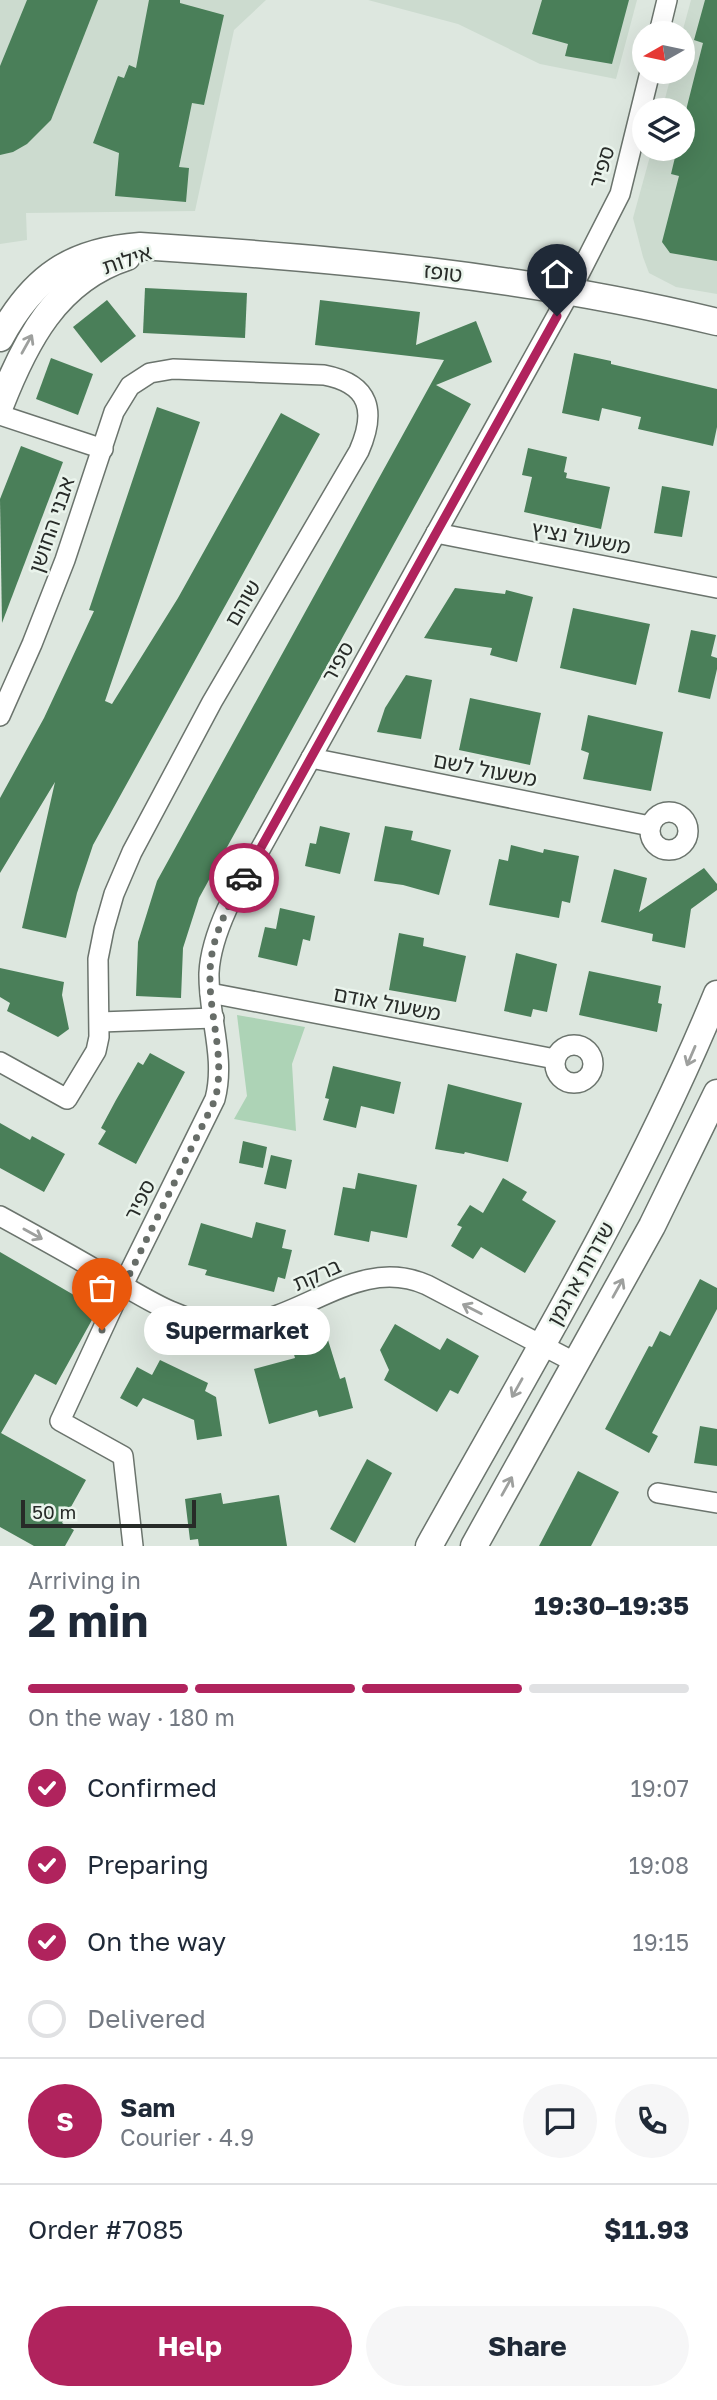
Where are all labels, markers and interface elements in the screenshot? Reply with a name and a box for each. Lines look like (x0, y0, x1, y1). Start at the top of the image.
north arrow (632, 21, 695, 84)
map controls (632, 21, 695, 161)
button: layers (632, 98, 695, 161)
street label: ספיר (583, 143, 619, 191)
street label: אילות (98, 239, 155, 280)
pin (527, 244, 587, 316)
icon: home (538, 255, 576, 293)
street label: טופז (422, 257, 464, 287)
one-way arrow (21, 334, 35, 355)
street label: אבני החושן (22, 473, 80, 576)
street label: משעול נציץ (529, 515, 633, 559)
street label: שוהם (219, 575, 266, 630)
street label: ספיר (315, 637, 359, 686)
street label: משעול לשם (431, 746, 539, 792)
courier (209, 843, 279, 913)
icon: car (225, 859, 263, 897)
street label: משעול אודם (331, 980, 443, 1026)
one-way arrow (683, 1045, 696, 1067)
street label: ספיר (118, 1175, 160, 1224)
street label: שדרות ארגמן (541, 1217, 619, 1330)
one-way arrow (22, 1227, 42, 1241)
street label: ברקת (288, 1252, 345, 1296)
pin (72, 1258, 132, 1330)
icon: bag (83, 1269, 121, 1307)
one-way arrow (611, 1278, 625, 1298)
one-way arrow (462, 1301, 483, 1315)
callout: Supermarket (144, 1306, 330, 1354)
text: Supermarket (165, 1316, 309, 1344)
one-way arrow (510, 1377, 523, 1398)
one-way arrow (500, 1477, 514, 1497)
scale bar (21, 1497, 196, 1529)
text: 50 m (32, 1500, 76, 1523)
text: Arriving in (28, 1566, 141, 1594)
text: 19:30–19:35 (534, 1590, 689, 1621)
text: 2 min (28, 1592, 148, 1647)
text: On the way · 180 m (28, 1703, 235, 1731)
icon: check (28, 1769, 66, 1807)
text: Confirmed (87, 1772, 217, 1803)
text: 19:07 (631, 1774, 689, 1802)
icon: check (28, 1846, 66, 1884)
text: Preparing (87, 1849, 209, 1880)
text: 19:08 (629, 1851, 689, 1879)
icon: check (28, 1923, 66, 1961)
text: On the way (87, 1926, 226, 1957)
text: 19:15 (633, 1928, 689, 1956)
text: Delivered (87, 2003, 206, 2034)
button: chat (523, 2084, 597, 2158)
button: phone (615, 2084, 689, 2158)
text: Sam (120, 2092, 175, 2123)
text: S (56, 2106, 74, 2137)
text: Courier · 4.9 (120, 2123, 254, 2151)
text: Order #7085 (28, 2214, 183, 2245)
text: $11.93 (604, 2214, 689, 2245)
button: Help (28, 2306, 352, 2386)
button: Share (366, 2306, 689, 2386)

